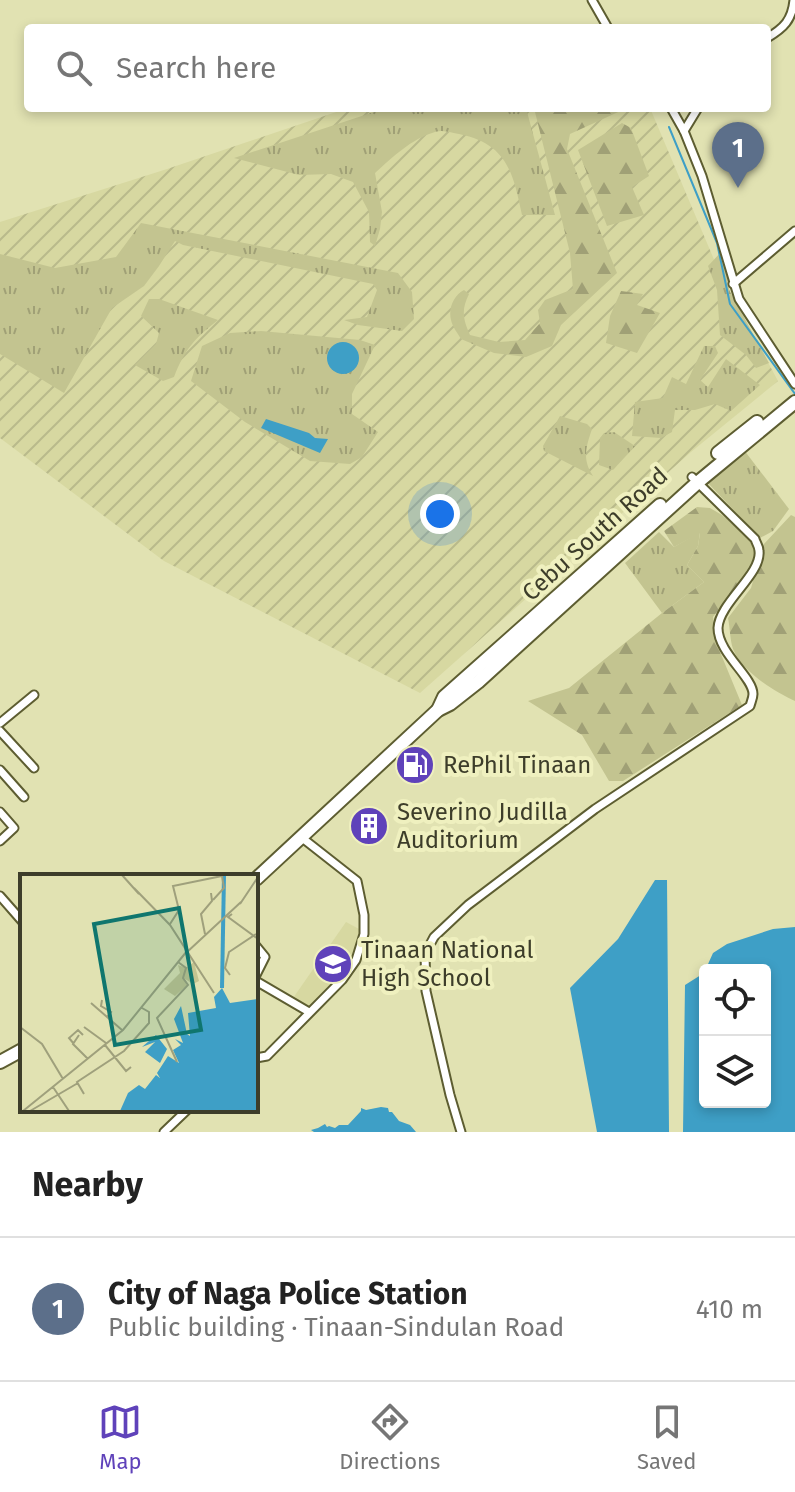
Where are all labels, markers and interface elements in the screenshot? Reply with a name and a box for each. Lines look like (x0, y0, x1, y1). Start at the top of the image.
search box (24, 24, 771, 112)
icon: search (52, 46, 96, 90)
text: Search here (116, 50, 276, 86)
pin: 1 (712, 122, 764, 188)
street label: Cebu South Road (516, 461, 674, 607)
your location (420, 494, 460, 534)
fuel station icon: RePhil Tinaan (394, 744, 436, 786)
place label: RePhil Tinaan (443, 751, 591, 779)
place label: Severino Judilla Auditorium (397, 798, 568, 854)
building icon: Severino Judilla Auditorium (348, 805, 390, 847)
inset map (20, 874, 258, 1112)
place label: Tinaan National High School (361, 936, 533, 992)
school or university icon: Tinaan National High School (312, 943, 354, 985)
map controls (699, 964, 771, 1108)
button: locate (699, 964, 771, 1036)
button: layers (699, 1036, 771, 1108)
text: Nearby (32, 1164, 143, 1205)
text: City of Naga Police Station (108, 1276, 468, 1312)
text: 1 (52, 1294, 64, 1325)
text: 410 m (696, 1294, 763, 1325)
text: Public building · Tinaan-Sindulan Road (108, 1312, 564, 1343)
tab: Map (98, 1400, 142, 1475)
tab: Directions (339, 1400, 440, 1475)
tab: Saved (637, 1400, 697, 1475)

